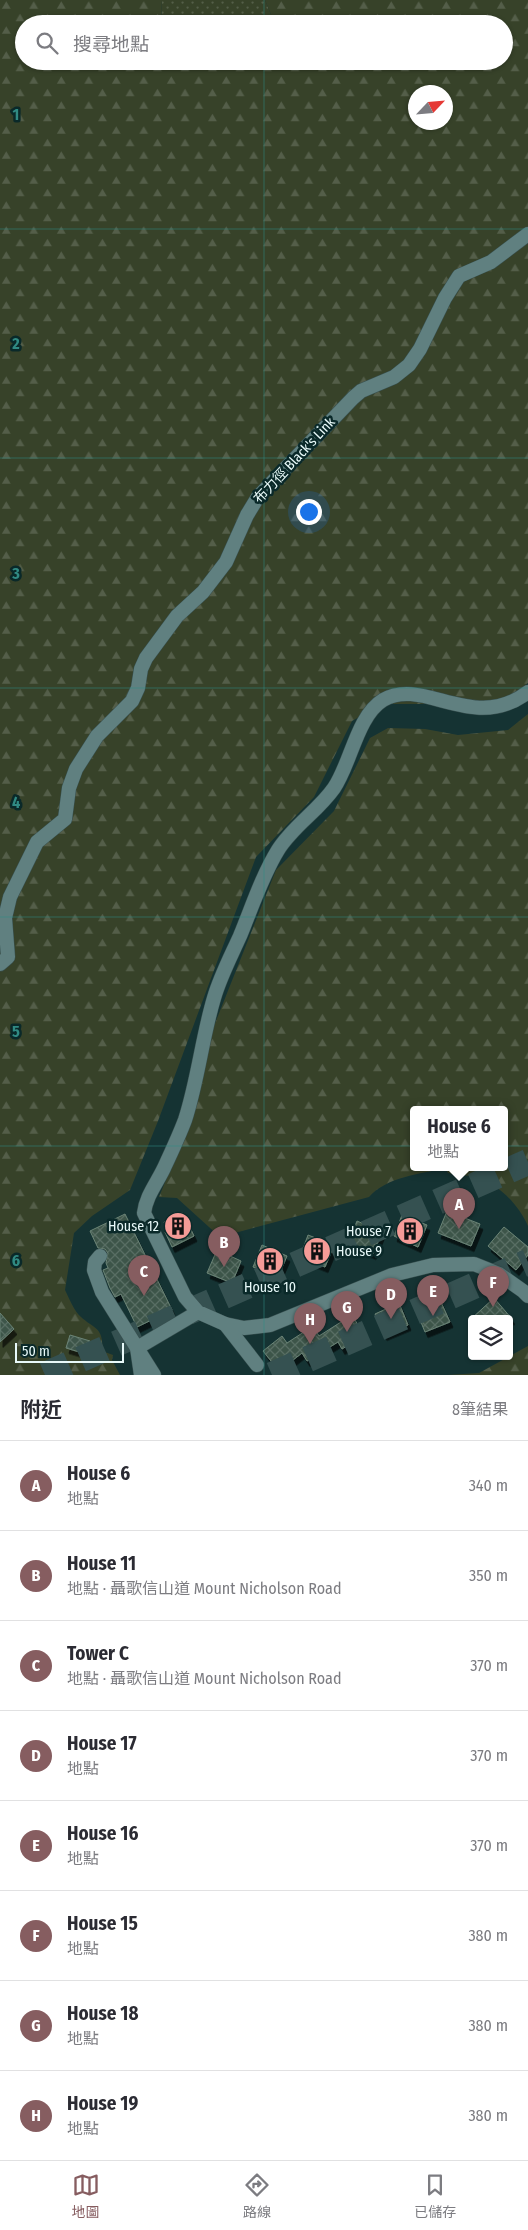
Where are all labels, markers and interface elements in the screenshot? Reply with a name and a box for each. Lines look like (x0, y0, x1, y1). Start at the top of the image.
search box (15, 15, 513, 70)
icon: search (33, 29, 61, 57)
text: 搜尋地點 (73, 33, 149, 56)
north arrow (408, 85, 453, 130)
text: 1 (13, 105, 19, 124)
text: 2 (11, 334, 20, 353)
street label: 布力徑 Black's Link (250, 413, 339, 507)
your location (296, 499, 322, 525)
text: 3 (11, 564, 20, 583)
text: 4 (12, 793, 20, 812)
text: 5 (12, 1022, 20, 1041)
popup (410, 1106, 508, 1171)
text: House 6 (427, 1115, 491, 1138)
text: 地點 (427, 1142, 459, 1161)
pin: A (443, 1188, 475, 1229)
building icon: House 12 (163, 1211, 193, 1241)
building icon: House 7 (395, 1216, 425, 1246)
place label: House 12 (108, 1218, 159, 1235)
place label: House 7 (346, 1223, 391, 1240)
pin: B (208, 1226, 240, 1267)
building icon: House 9 (302, 1236, 332, 1266)
place label: House 9 (336, 1243, 382, 1260)
building icon: House 10 (255, 1246, 285, 1276)
text: 6 (12, 1251, 20, 1270)
pin: C (128, 1255, 160, 1296)
pin: F (477, 1266, 509, 1307)
pin: E (417, 1275, 449, 1316)
pin: D (375, 1278, 407, 1319)
place label: House 10 (244, 1279, 296, 1296)
pin: G (331, 1291, 363, 1332)
pin: H (294, 1303, 326, 1344)
map controls (468, 1315, 513, 1360)
button: layers (468, 1315, 513, 1360)
scale bar (15, 1340, 124, 1363)
text: 50 m (22, 1343, 50, 1360)
text: 附近 (20, 1397, 62, 1423)
text: 8筆結果 (452, 1400, 508, 1419)
text: House 6 (67, 1462, 130, 1485)
text: A (32, 1476, 40, 1495)
text: 340 m (469, 1476, 508, 1495)
text: 地點 (67, 1489, 99, 1508)
text: House 11 (67, 1552, 136, 1575)
text: B (32, 1566, 40, 1585)
text: 350 m (469, 1566, 508, 1585)
text: 地點 · 聶歌信山道 Mount Nicholson Road (67, 1579, 342, 1598)
text: Tower C (67, 1642, 129, 1665)
text: C (32, 1656, 40, 1675)
text: 370 m (470, 1656, 508, 1675)
text: 地點 · 聶歌信山道 Mount Nicholson Road (67, 1669, 342, 1688)
text: House 17 (67, 1732, 136, 1755)
text: D (31, 1746, 41, 1765)
text: 370 m (470, 1746, 508, 1765)
text: 地點 (67, 1759, 99, 1778)
text: House 16 (67, 1822, 138, 1845)
text: E (32, 1836, 40, 1855)
text: 370 m (470, 1836, 508, 1855)
text: 地點 (67, 1849, 99, 1868)
text: House 15 (67, 1912, 138, 1935)
text: F (32, 1926, 40, 1945)
text: 380 m (468, 1926, 508, 1945)
text: 地點 (67, 1939, 99, 1958)
text: House 18 (67, 2002, 138, 2025)
text: G (31, 2016, 41, 2035)
text: 380 m (468, 2016, 508, 2035)
text: 地點 (67, 2029, 99, 2048)
text: House 19 (67, 2092, 138, 2115)
text: H (31, 2106, 41, 2125)
text: 380 m (468, 2106, 508, 2125)
text: 地點 (67, 2119, 99, 2138)
tab: 地圖 (72, 2171, 100, 2221)
tab: 路線 (243, 2171, 271, 2221)
tab: 已儲存 (414, 2171, 456, 2221)

